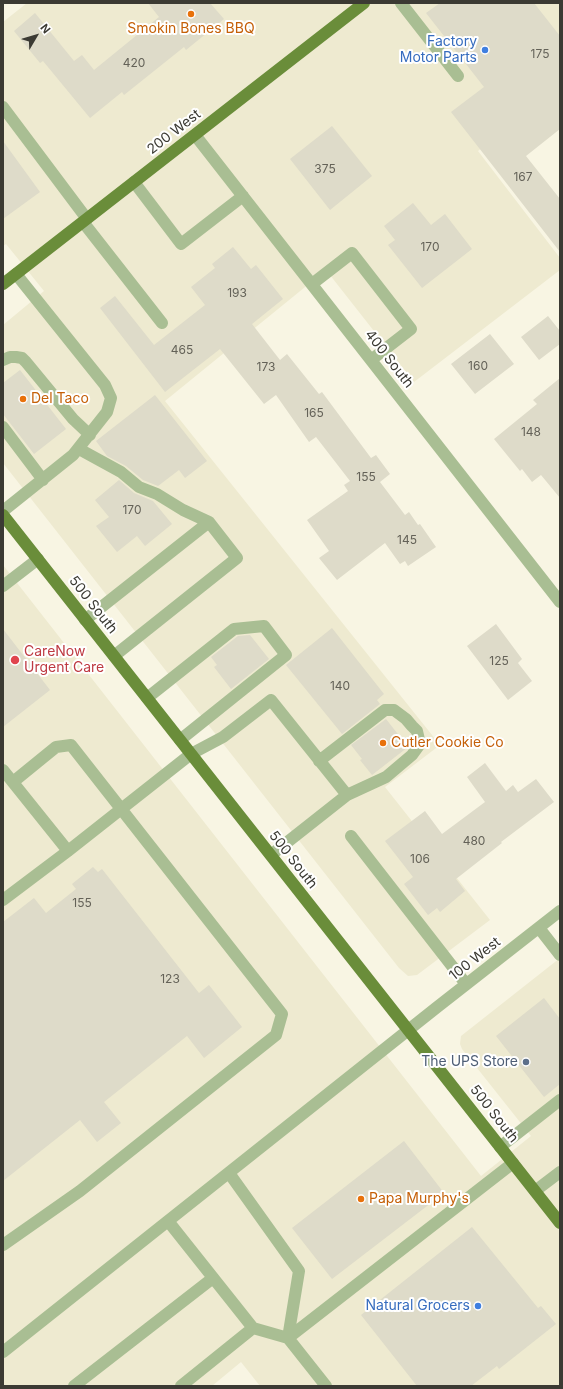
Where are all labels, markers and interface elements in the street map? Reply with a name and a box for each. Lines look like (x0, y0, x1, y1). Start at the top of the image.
marker: Smokin Bones BBQ (186, 9, 196, 19)
north arrow (16, 16, 56, 56)
text: N (37, 21, 54, 36)
place label: Smokin Bones BBQ (127, 21, 255, 37)
place label: Factory Motor Parts (400, 34, 477, 66)
marker: Factory Motor Parts (480, 45, 490, 55)
house number: 175 (531, 47, 549, 61)
house number: 420 (123, 56, 145, 70)
street label: 200 West (144, 106, 204, 158)
house number: 375 (314, 162, 336, 176)
house number: 167 (513, 170, 533, 184)
house number: 170 (420, 240, 440, 254)
house number: 193 (227, 286, 247, 300)
street label: 400 South (361, 327, 417, 391)
house number: 465 (171, 343, 193, 357)
house number: 160 (468, 359, 488, 373)
house number: 173 (257, 360, 275, 374)
place label: Del Taco (31, 391, 89, 407)
marker: Del Taco (18, 394, 28, 404)
house number: 165 (304, 406, 324, 420)
house number: 148 (521, 425, 541, 439)
house number: 155 (356, 470, 376, 484)
house number: 170 (122, 503, 142, 517)
house number: 145 (397, 533, 417, 547)
street label: 500 South (65, 573, 121, 637)
place label: CareNow Urgent Care (24, 644, 104, 676)
marker: CareNow Urgent Care (9, 654, 21, 666)
house number: 125 (489, 654, 509, 668)
house number: 140 (330, 679, 350, 693)
place label: Cutler Cookie Co (391, 735, 504, 751)
marker: Cutler Cookie Co (378, 738, 388, 748)
street label: 500 South (265, 828, 321, 892)
house number: 480 (463, 834, 485, 848)
house number: 106 (410, 852, 430, 866)
house number: 155 (72, 896, 92, 910)
street label: 100 West (446, 934, 504, 984)
house number: 123 (160, 972, 180, 986)
place label: The UPS Store (421, 1054, 518, 1070)
marker: The UPS Store (521, 1057, 531, 1067)
street label: 500 South (466, 1082, 522, 1146)
place label: Papa Murphy's (369, 1191, 469, 1207)
marker: Papa Murphy's (356, 1194, 366, 1204)
place label: Natural Grocers (366, 1298, 470, 1314)
marker: Natural Grocers (473, 1301, 483, 1311)

